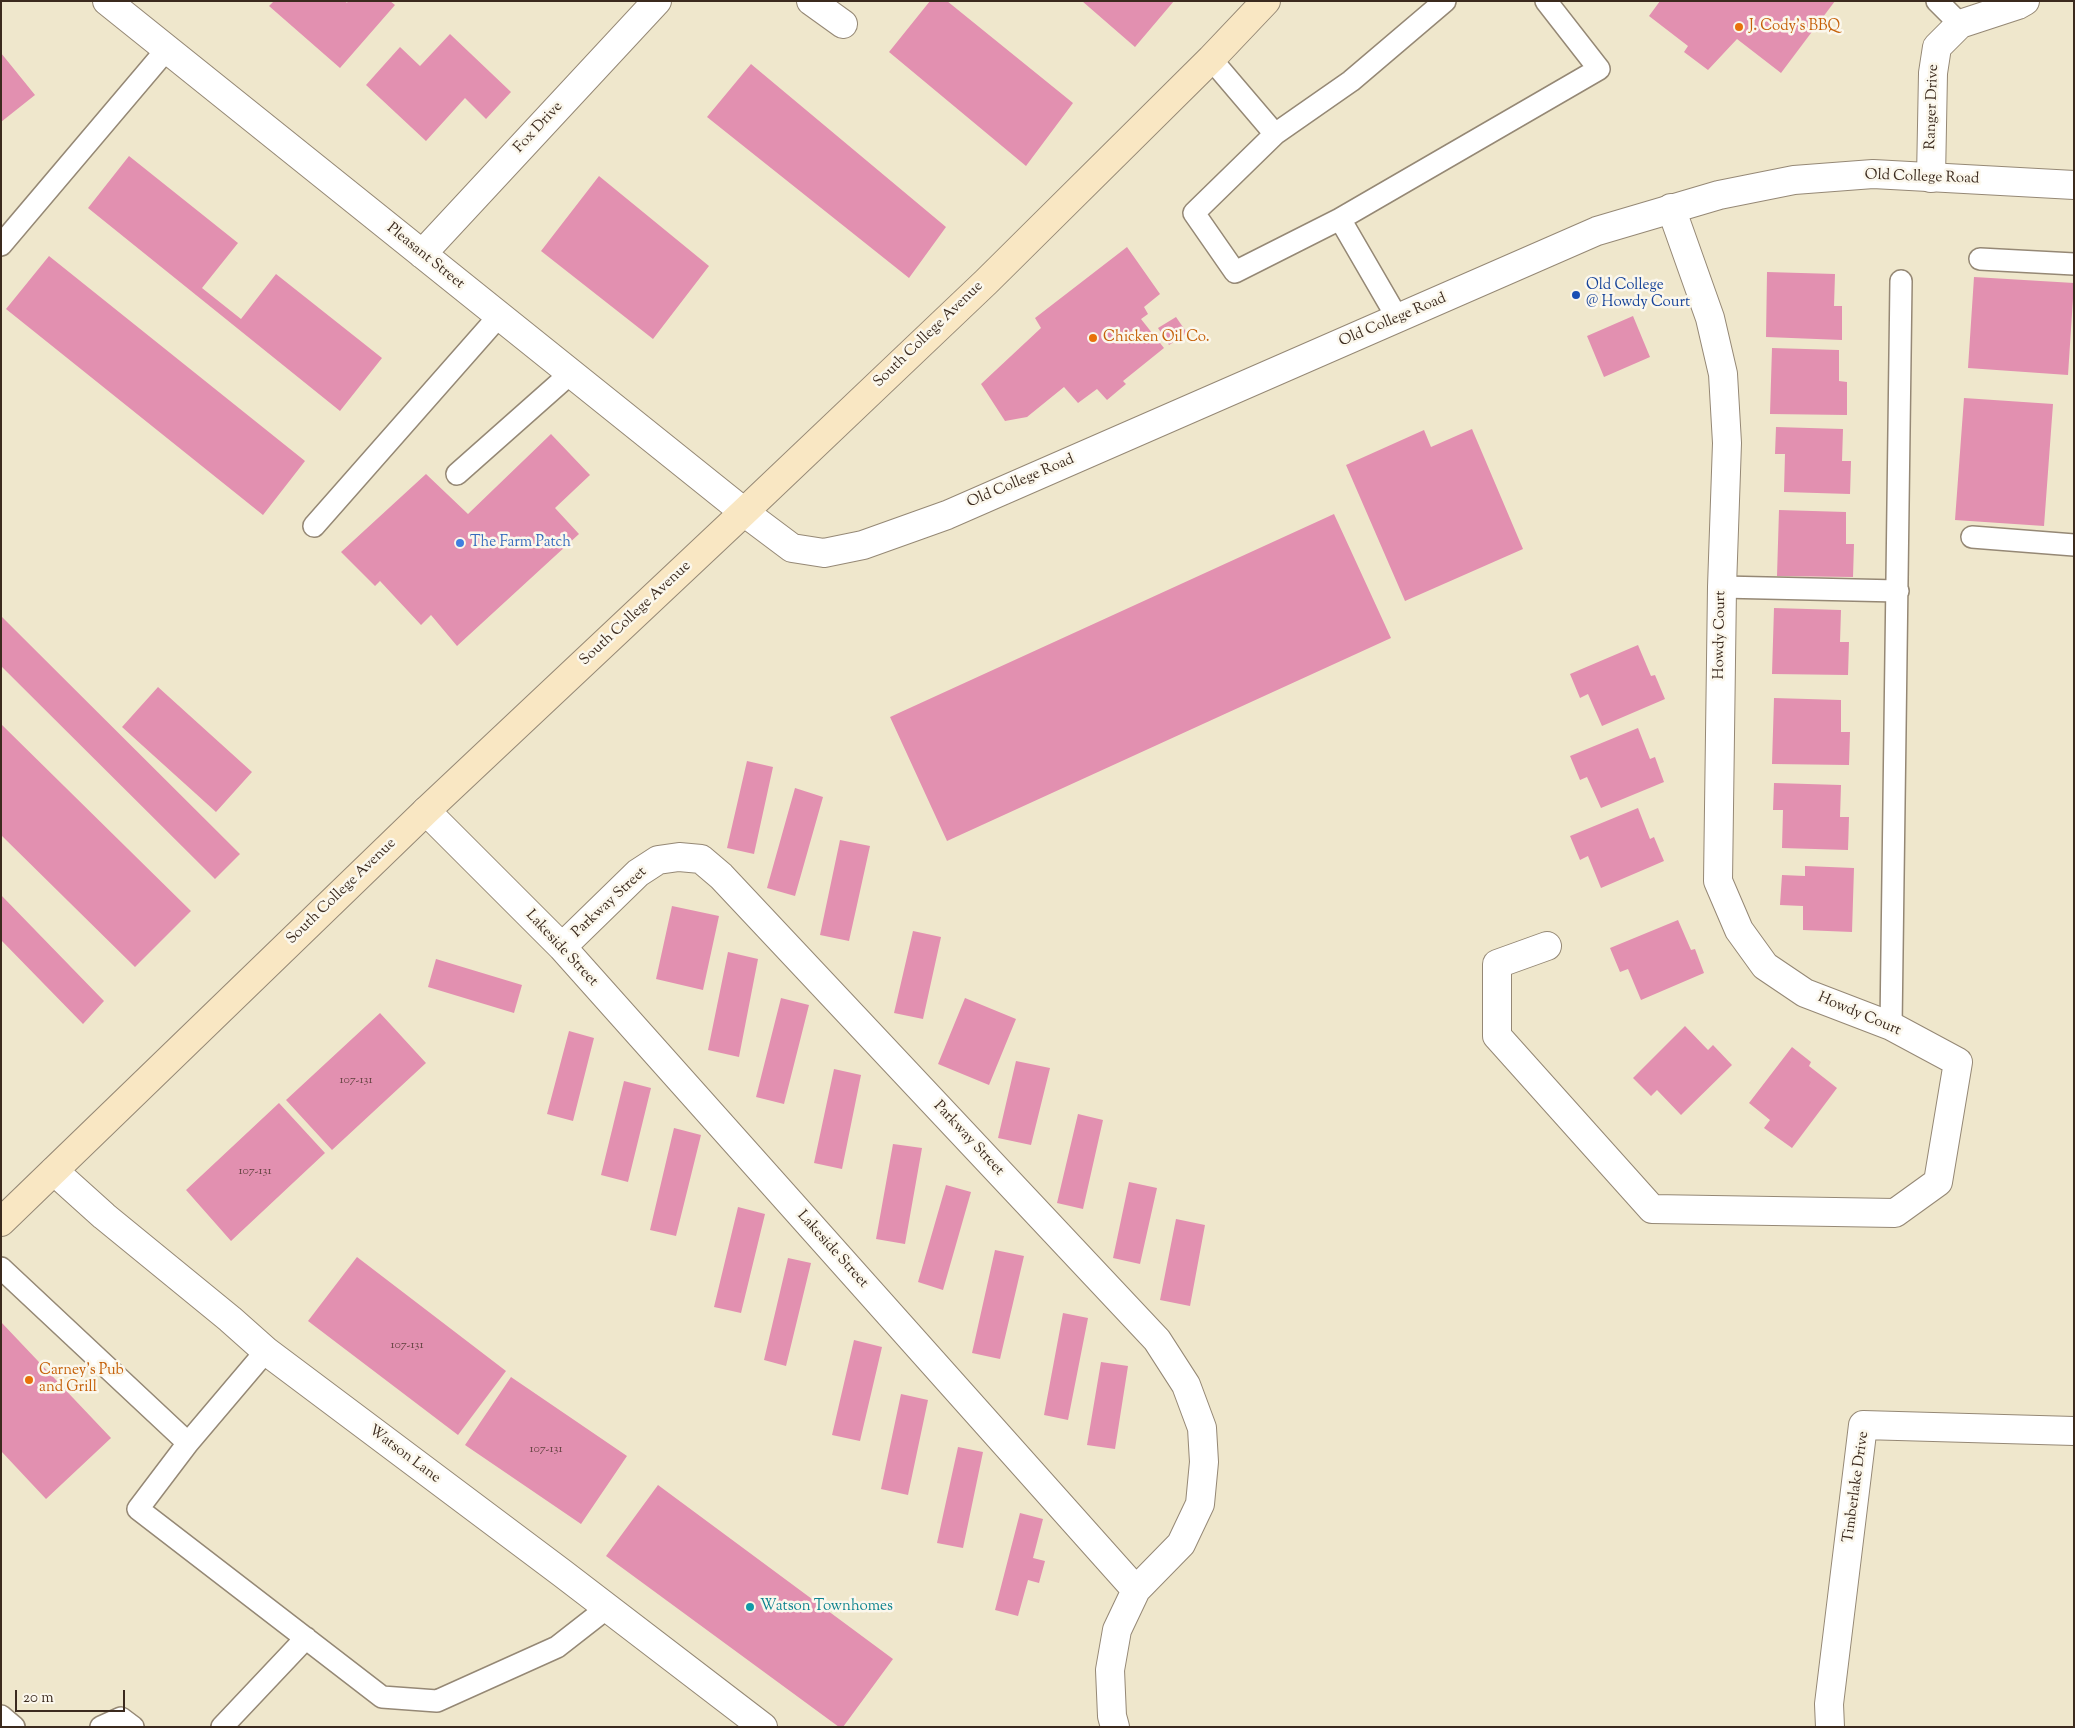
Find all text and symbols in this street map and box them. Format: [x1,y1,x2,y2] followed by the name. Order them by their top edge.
[1749,18,1840,36] place label: J. Cody's BBQ
[1733,21,1745,33] marker: J. Cody's BBQ
[1923,64,1943,150] street label: Ranger Drive
[511,99,567,157] street label: Fox Drive
[1864,167,1980,189] street label: Old College Road
[382,220,468,294] street label: Pleasant Street
[1586,277,1690,312] place label: Old College @ Howdy Court
[870,278,988,392] street label: South College Avenue
[1570,289,1582,301] marker: Old College @ Howdy Court
[1337,290,1449,352] street label: Old College Road
[1103,329,1209,347] place label: Chicken Oil Co.
[1087,332,1099,344] marker: Chicken Oil Co.
[965,451,1077,513] street label: Old College Road
[470,534,571,552] place label: The Farm Patch
[454,537,466,549] marker: The Farm Patch
[577,558,695,670] street label: South College Avenue
[1711,591,1731,679] street label: Howdy Court
[283,835,401,949] street label: South College Avenue
[569,864,651,942] street label: Parkway Street
[521,907,601,991] street label: Lakeside Street
[1815,989,1903,1041] street label: Howdy Court
[339,1074,373,1088] house number: 107-131
[929,1098,1007,1180] street label: Parkway Street
[238,1165,272,1179] house number: 107-131
[792,1208,872,1292] street label: Lakeside Street
[390,1339,424,1353] house number: 107-131
[39,1362,124,1397] place label: Carney's Pub and Grill
[23,1374,35,1386] marker: Carney's Pub and Grill
[364,1422,444,1488] street label: Watson Lane
[1840,1430,1874,1544] street label: Timberlake Drive
[529,1443,563,1457] house number: 107-131
[760,1598,893,1616] place label: Watson Townhomes
[744,1601,756,1613] marker: Watson Townhomes
[18,1680,128,1712] scale bar
[23,1688,54,1709] text: 20 m

